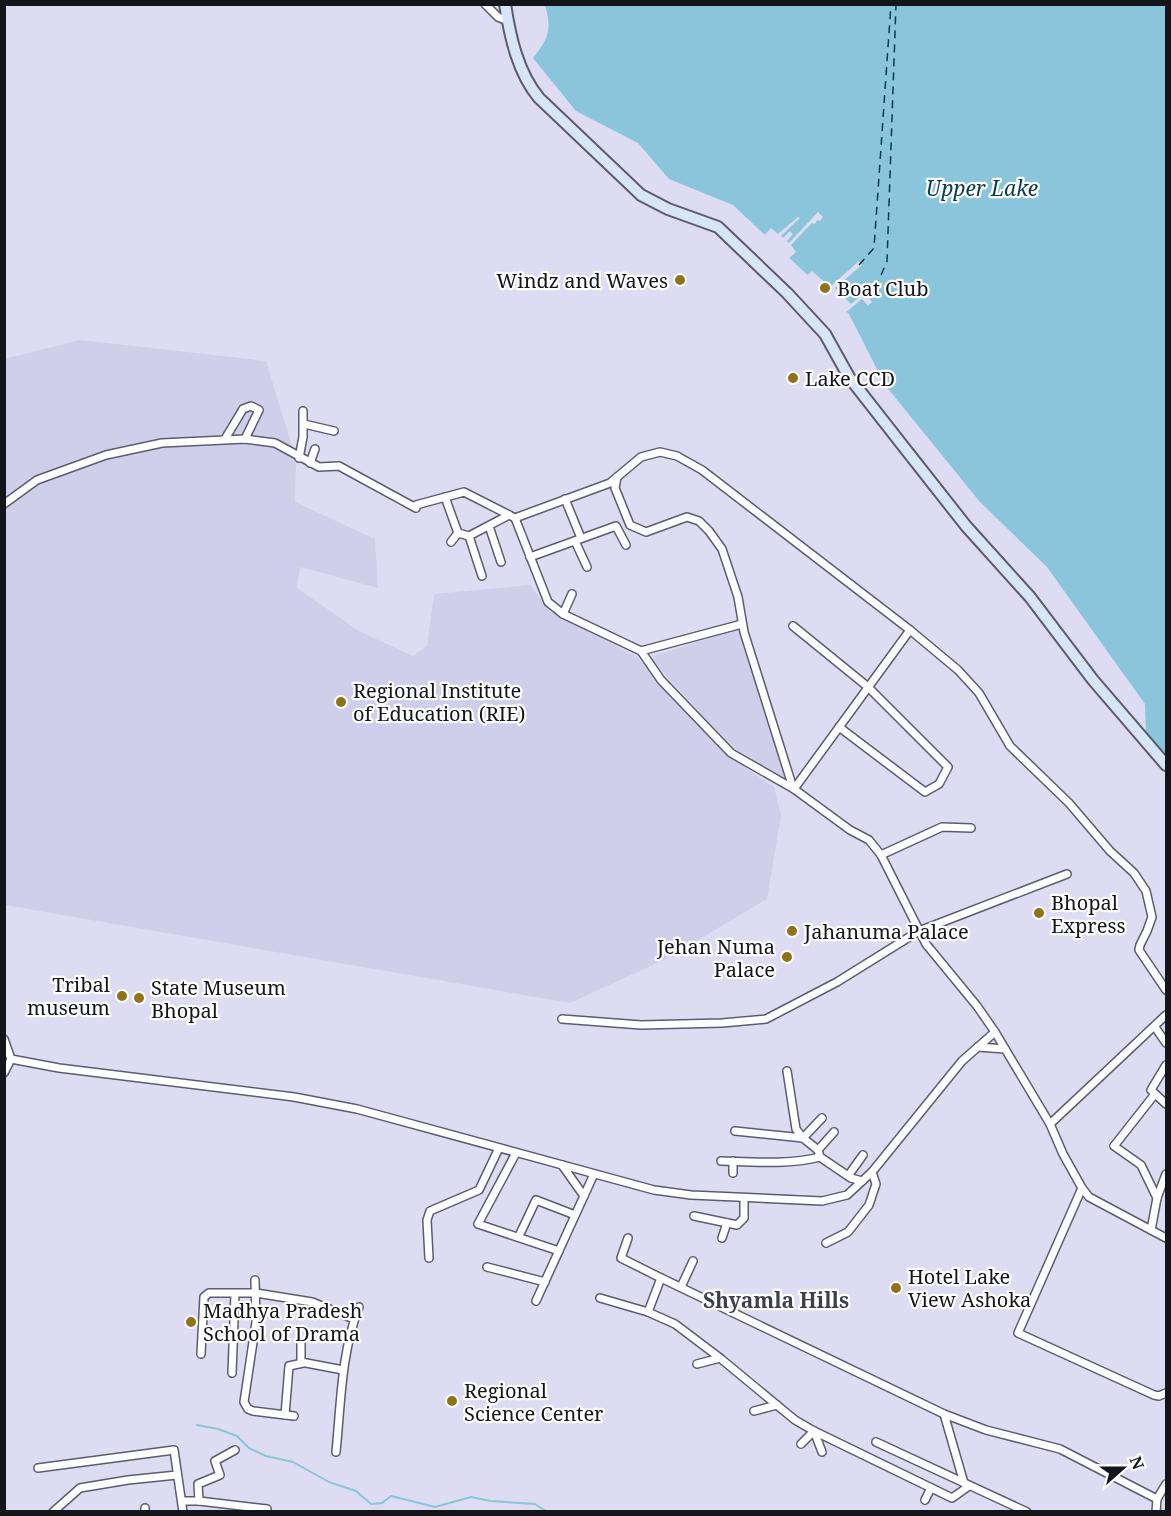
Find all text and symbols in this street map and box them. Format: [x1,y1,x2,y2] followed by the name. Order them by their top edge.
[926,174,1038,202] water label: Upper Lake
[496,267,668,294] place label: Windz and Waves
[673,273,687,287] marker: Windz and Waves
[837,275,929,302] place label: Boat Club
[818,281,832,295] marker: Boat Club
[805,365,895,392] place label: Lake CCD
[786,371,800,385] marker: Lake CCD
[353,677,526,727] place label: Regional Institute of Education (RIE)
[334,695,348,709] marker: Regional Institute of Education (RIE)
[1051,889,1125,939] place label: Bhopal Express
[1032,906,1046,920] marker: Bhopal Express
[803,918,969,945] place label: Jahanuma Palace
[785,924,799,938] marker: Jahanuma Palace
[656,933,775,983] place label: Jehan Numa Palace
[780,950,794,964] marker: Jehan Numa Palace
[27,971,110,1021] place label: Tribal museum
[151,974,286,1024] place label: State Museum Bhopal
[115,989,129,1003] marker: Tribal museum
[132,991,146,1005] marker: State Museum Bhopal
[908,1263,1031,1313] place label: Hotel Lake View Ashoka
[889,1281,903,1295] marker: Hotel Lake View Ashoka
[703,1286,849,1314] district label: Shyamla Hills
[203,1297,363,1347] place label: Madhya Pradesh School of Drama
[184,1315,198,1329] marker: Madhya Pradesh School of Drama
[464,1377,604,1427] place label: Regional Science Center
[445,1394,459,1408] marker: Regional Science Center
[1093,1438,1153,1498] north arrow
[1124,1453,1150,1473] text: N

